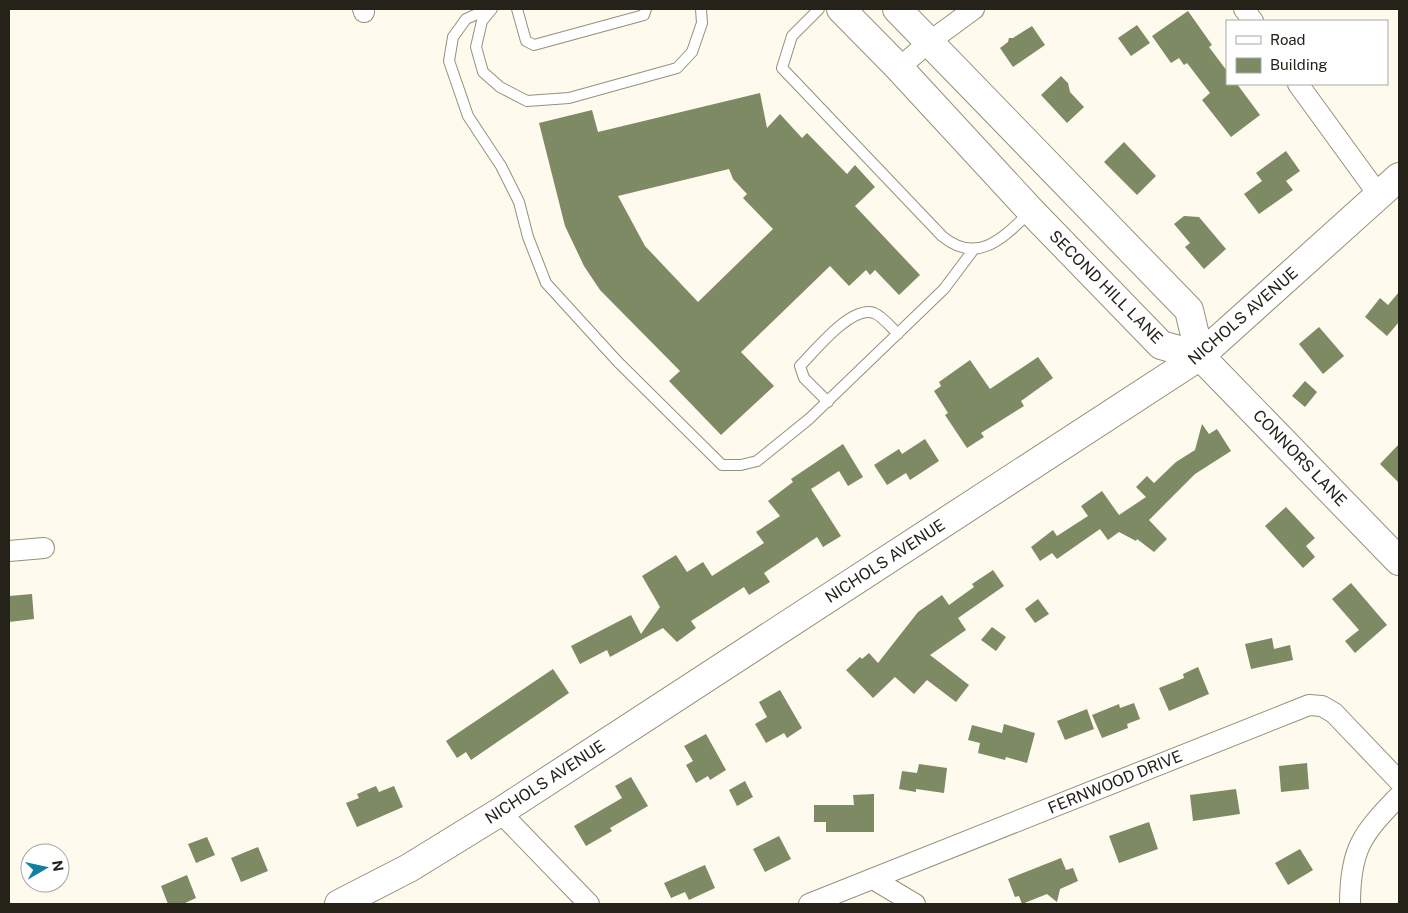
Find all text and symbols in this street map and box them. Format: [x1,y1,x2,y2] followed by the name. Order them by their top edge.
[1226,20,1388,85] legend
[1270,31,1306,48] text: Road
[1270,56,1328,73] text: Building
[1045,226,1167,348] street label: SECOND HILL LANE
[1184,263,1302,369] street label: NICHOLS AVENUE
[1249,406,1351,510] street label: CONNORS LANE
[821,515,949,607] street label: NICHOLS AVENUE
[481,736,609,828] street label: NICHOLS AVENUE
[1045,746,1185,818] street label: FERNWOOD DRIVE
[20,843,70,893] north arrow
[49,859,67,873] text: N

